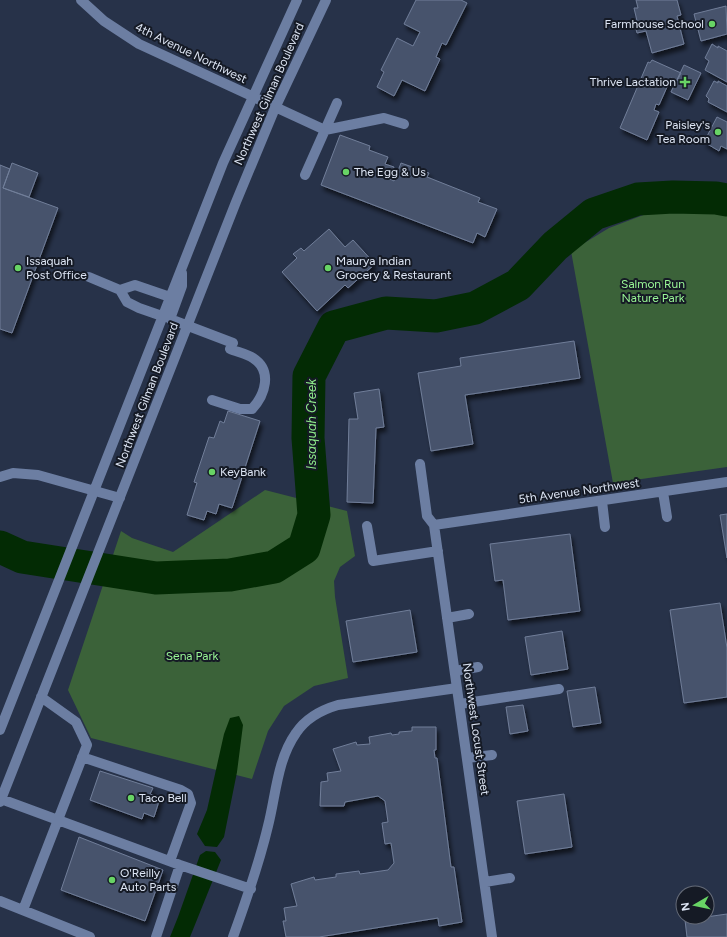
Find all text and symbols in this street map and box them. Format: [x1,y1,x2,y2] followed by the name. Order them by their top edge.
[605,17,704,31] place label: Farmhouse School
[707,19,717,29] marker: Farmhouse School
[133,20,250,86] street label: 4th Avenue Northwest
[231,21,307,167] street label: Northwest Gilman Boulevard
[590,75,676,89] place label: Thrive Lactation
[679,76,691,88] marker: Thrive Lactation
[657,118,710,146] place label: Paisley's Tea Room
[713,127,723,137] marker: Paisley's Tea Room
[354,165,426,179] place label: The Egg & Us
[341,167,351,177] marker: The Egg & Us
[26,254,87,282] place label: Issaquah Post Office
[336,254,452,282] place label: Maurya Indian Grocery & Restaurant
[13,263,23,273] marker: Issaquah Post Office
[323,263,333,273] marker: Maurya Indian Grocery & Restaurant
[621,277,685,305] park label: Salmon Run Nature Park
[113,320,181,470] street label: Northwest Gilman Boulevard
[304,378,319,469] water label: Issaquah Creek
[220,465,266,479] place label: KeyBank
[207,467,217,477] marker: KeyBank
[518,476,641,506] street label: 5th Avenue Northwest
[166,649,218,663] park label: Sena Park
[460,662,492,796] street label: Northwest Locust Street
[139,791,187,805] place label: Taco Bell
[126,793,136,803] marker: Taco Bell
[120,866,177,894] place label: O'Reilly Auto Parts
[107,875,117,885] marker: O'Reilly Auto Parts
[675,885,715,925] north arrow
[679,901,693,912] text: N

